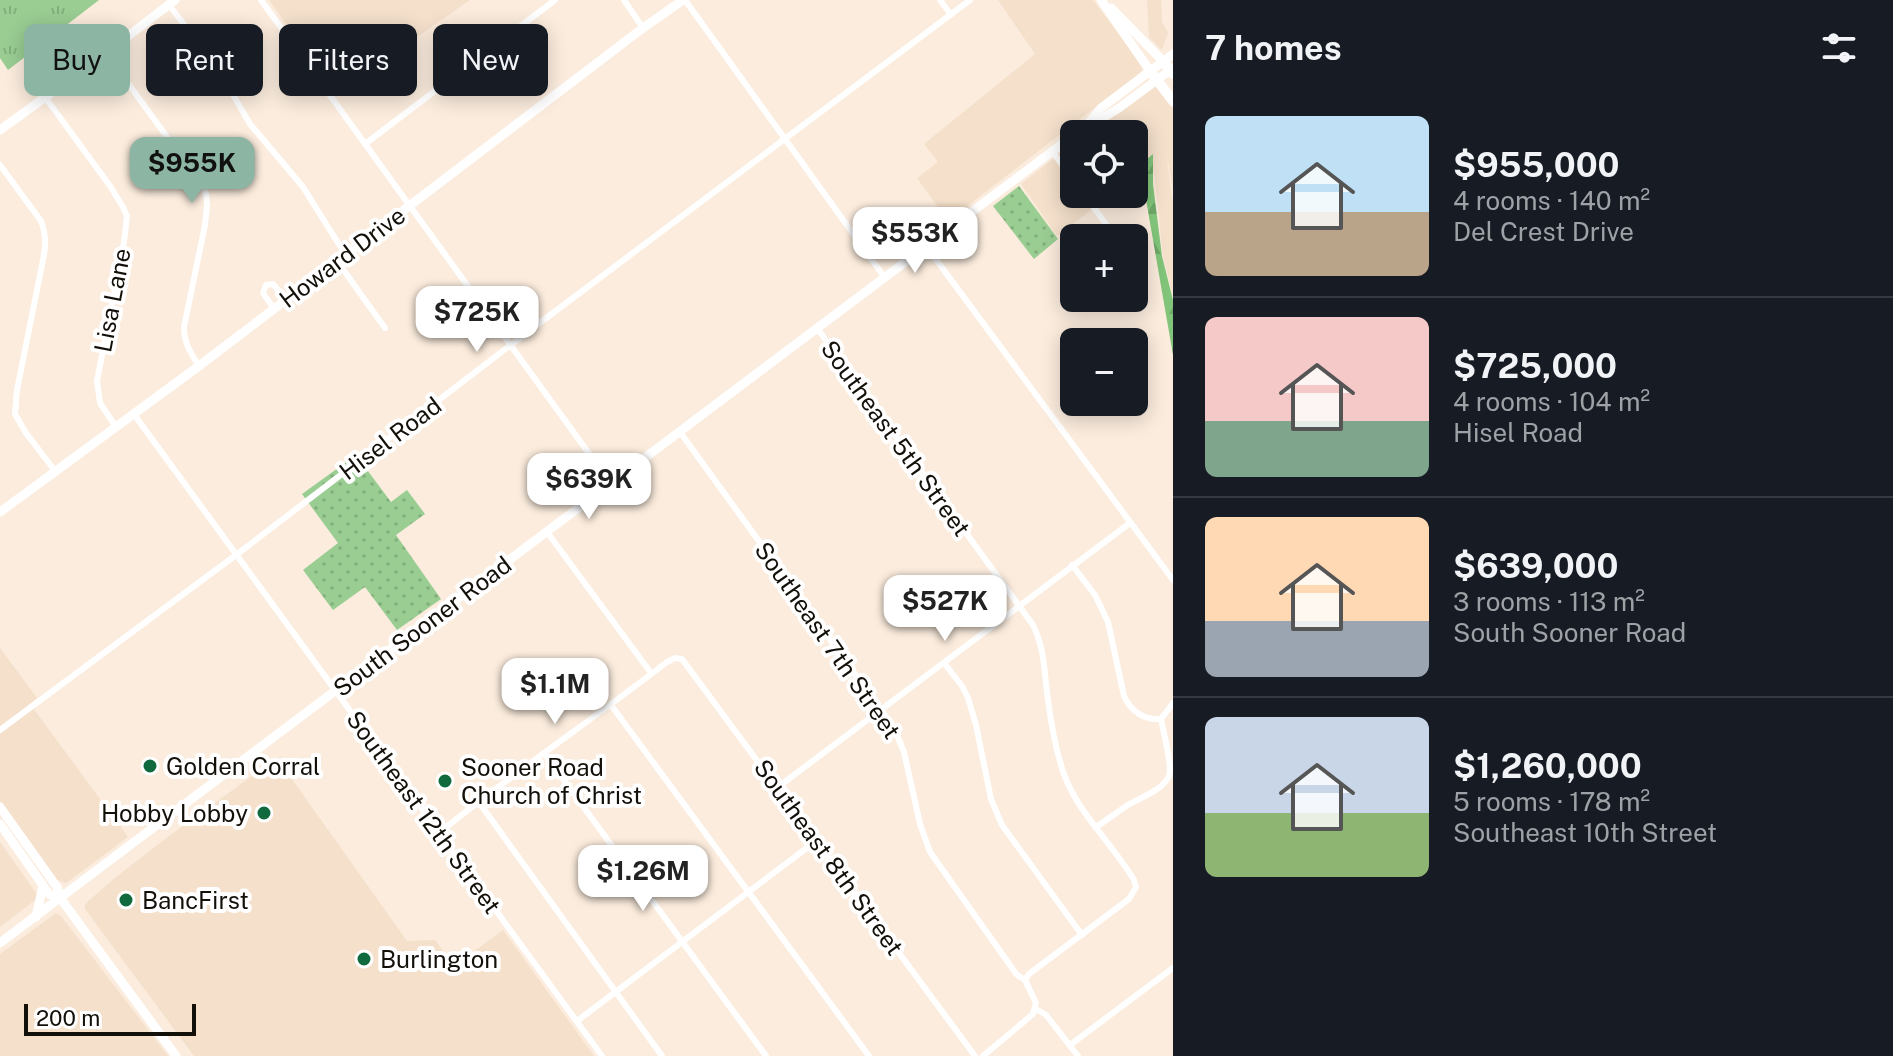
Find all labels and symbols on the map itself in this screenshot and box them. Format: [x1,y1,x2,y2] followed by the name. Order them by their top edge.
[136,137,248,205] pin: $955K
[274,201,410,313] street label: Howard Drive
[859,207,971,275] pin: $553K
[88,246,136,354] street label: Lisa Lane
[421,286,533,354] pin: $725K
[816,335,976,541] street label: Southeast 5th Street
[334,391,446,485] street label: Hisel Road
[533,453,645,521] pin: $639K
[749,536,907,744] street label: Southeast 7th Street
[328,550,516,702] street label: South Sooner Road
[889,575,1001,643] pin: $527K
[499,658,611,726] pin: $1.1M
[341,705,507,919] street label: Southeast 12th Street
[166,752,320,780] place label: Golden Corral
[461,753,642,809] place label: Sooner Road Church of Christ
[749,754,909,960] street label: Southeast 8th Street
[141,757,159,775] marker: Golden Corral
[436,772,454,790] marker: Sooner Road Church of Christ
[101,799,248,827] place label: Hobby Lobby
[255,804,273,822] marker: Hobby Lobby
[578,845,708,913] pin: $1.26M
[142,886,249,914] place label: BancFirst
[117,891,135,909] marker: BancFirst
[380,945,498,973] place label: Burlington
[355,950,373,968] marker: Burlington
[24,1000,196,1036] scale bar

